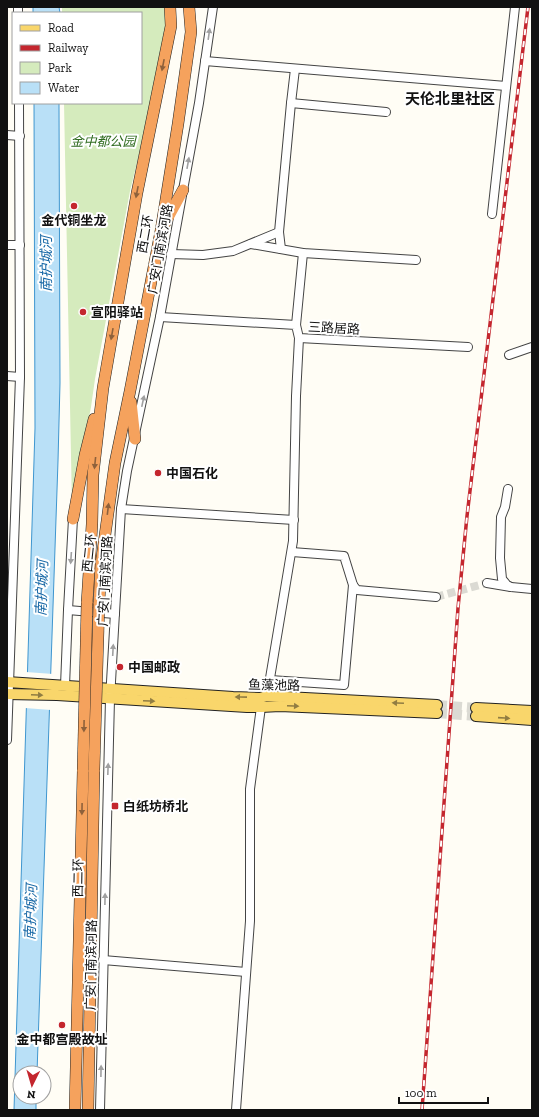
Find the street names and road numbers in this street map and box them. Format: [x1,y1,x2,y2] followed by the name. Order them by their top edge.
[145,203,175,295] street label: 广安门南滨河路
[134,213,156,255] street label: 西二环
[308,319,360,337] street label: 三路居路
[80,533,98,573] street label: 西二环
[95,535,115,627] street label: 广安门南滨河路
[248,677,300,693] street label: 鱼藻池路
[70,858,86,898] street label: 西二环
[83,919,99,1011] street label: 广安门南滨河路

